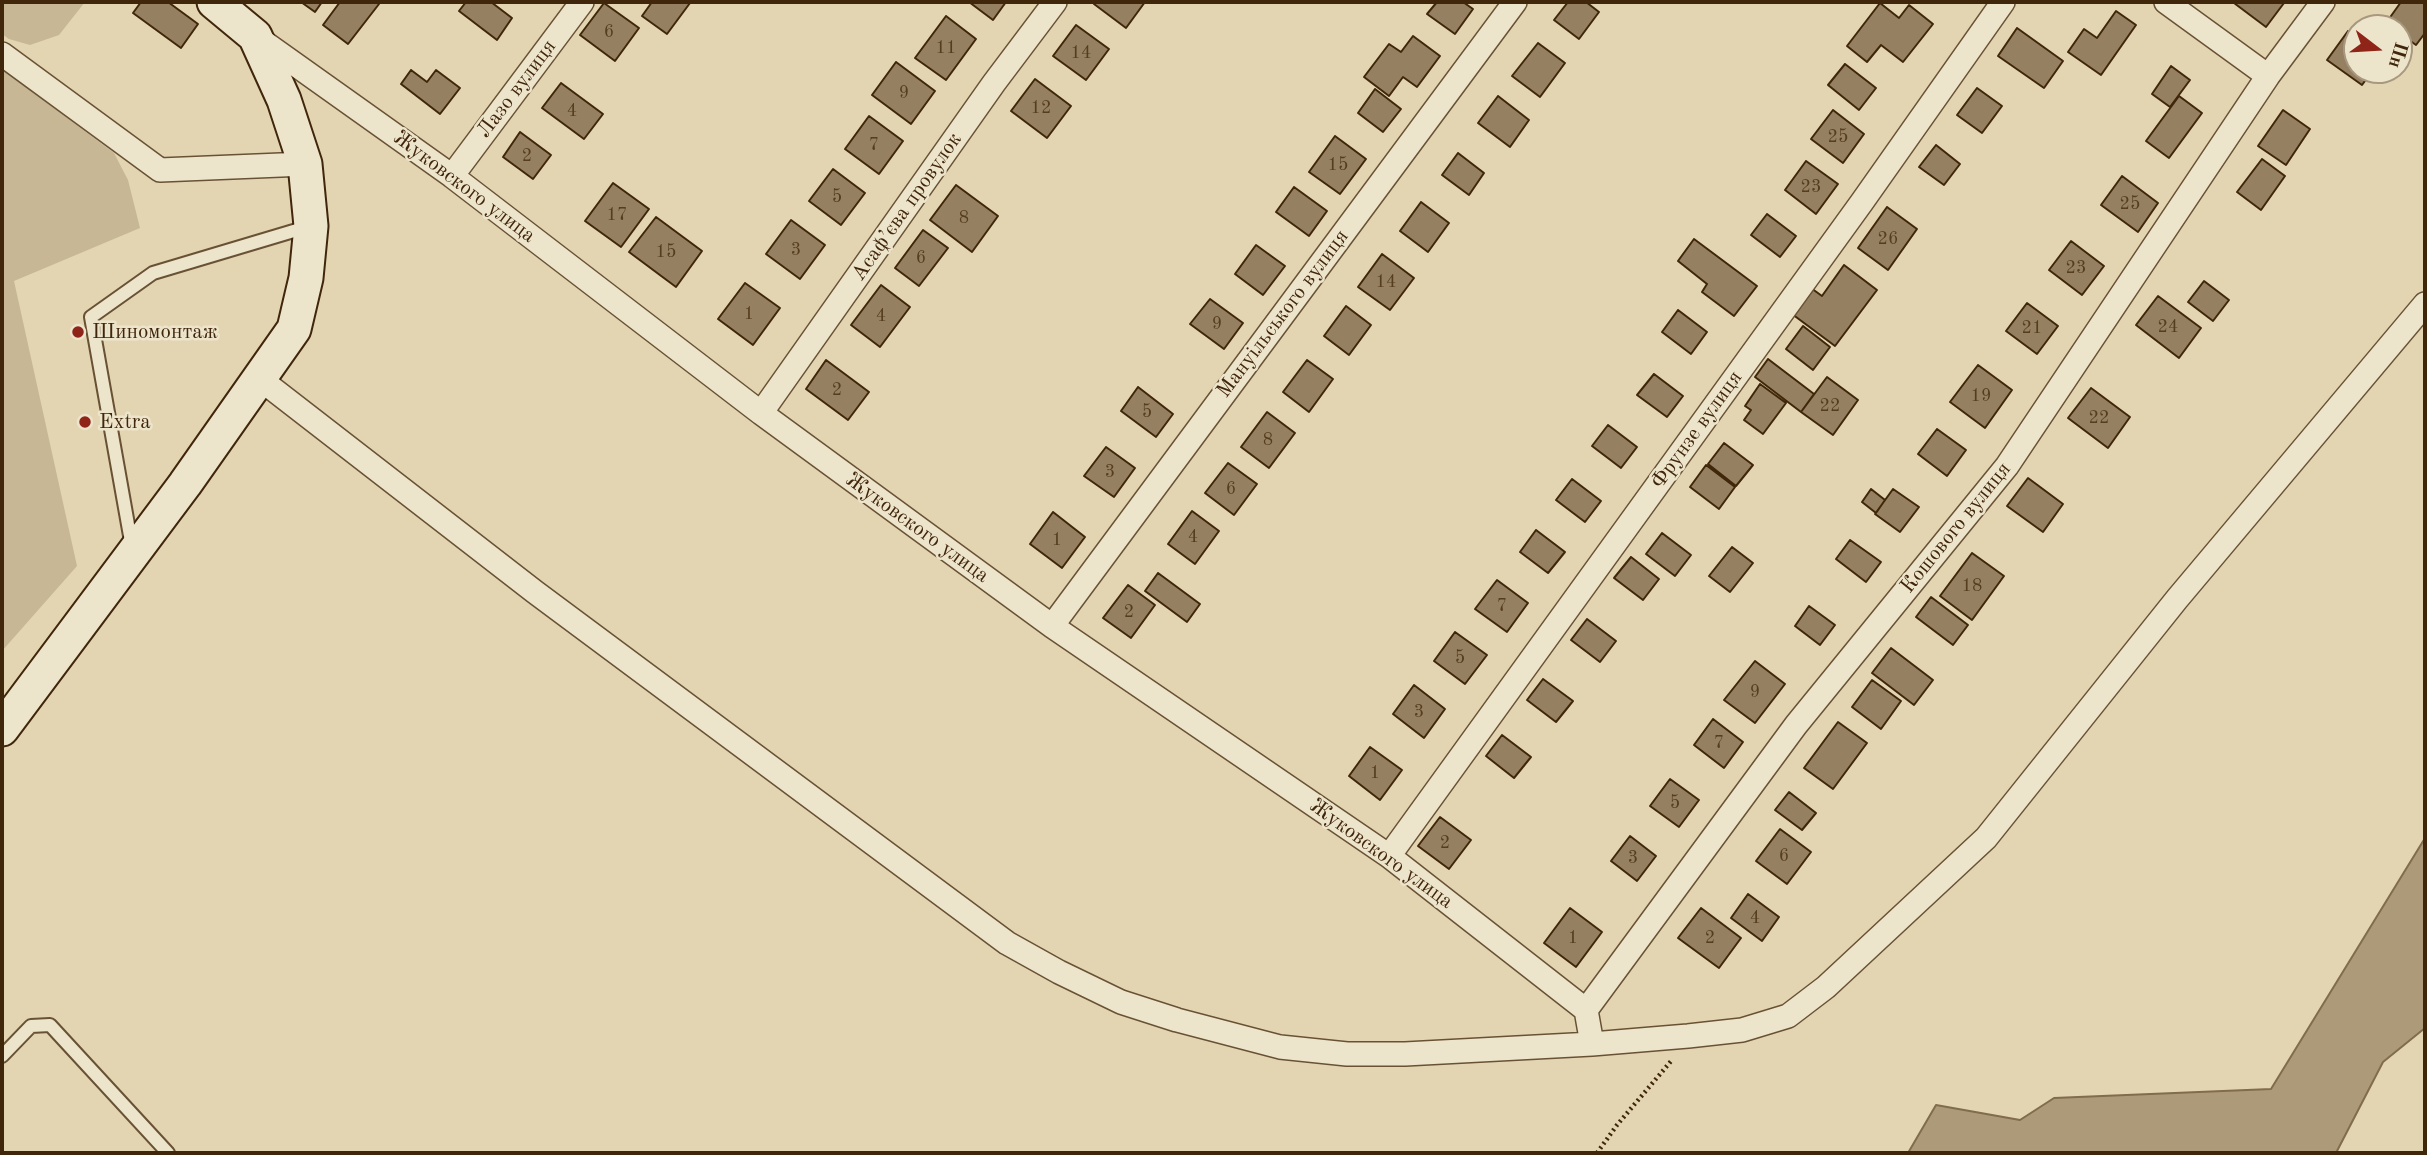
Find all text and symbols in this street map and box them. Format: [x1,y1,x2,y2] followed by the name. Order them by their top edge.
[2343,14,2413,84] north arrow
[604,21,614,43] house number: 6
[472,35,562,143] street label: Лазо вулиця
[936,37,956,59] house number: 11
[2384,39,2410,70] text: Пн
[1071,42,1091,64] house number: 14
[899,82,909,104] house number: 9
[1031,97,1051,119] house number: 12
[567,100,577,122] house number: 4
[388,125,540,249] street label: Жуковского улица
[1828,126,1848,148] house number: 25
[846,128,968,286] street label: Асаф’єва провулок
[869,134,879,156] house number: 7
[522,145,532,167] house number: 2
[1328,154,1348,176] house number: 15
[1801,176,1821,198] house number: 23
[832,186,842,208] house number: 5
[2120,193,2140,215] house number: 25
[607,204,627,226] house number: 17
[959,207,969,229] house number: 8
[1212,225,1354,403] street label: Мануільського вулиця
[1878,228,1898,250] house number: 26
[791,239,801,261] house number: 3
[656,241,676,263] house number: 15
[916,247,926,269] house number: 6
[2066,257,2086,279] house number: 23
[1376,271,1396,293] house number: 14
[744,303,754,325] house number: 1
[876,305,886,327] house number: 4
[1212,313,1222,335] house number: 9
[2158,316,2178,338] house number: 24
[2022,317,2042,339] house number: 21
[92,319,218,345] place label: Шиномонтаж
[70,324,86,340] marker: Шиномонтаж
[1646,366,1748,494] street label: Фрунзе вулиця
[832,379,842,401] house number: 2
[1971,385,1991,407] house number: 19
[1820,395,1840,417] house number: 22
[1142,401,1152,423] house number: 5
[2089,407,2109,429] house number: 22
[99,409,151,435] place label: Extra
[77,414,93,430] marker: Extra
[1263,429,1273,451] house number: 8
[1895,457,2017,599] street label: Кошового вулиця
[1105,461,1115,483] house number: 3
[840,467,994,589] street label: Жуковского улица
[1226,478,1236,500] house number: 6
[1188,526,1198,548] house number: 4
[1052,529,1062,551] house number: 1
[1962,575,1982,597] house number: 18
[1497,595,1507,617] house number: 7
[1124,601,1134,623] house number: 2
[1455,647,1465,669] house number: 5
[1750,681,1760,703] house number: 9
[1414,701,1424,723] house number: 3
[1714,732,1724,754] house number: 7
[1370,762,1380,784] house number: 1
[1670,792,1680,814] house number: 5
[1304,793,1458,915] street label: Жуковского улица
[1440,832,1450,854] house number: 2
[1779,845,1789,867] house number: 6
[1628,847,1638,869] house number: 3
[1750,907,1760,929] house number: 4
[1568,927,1578,949] house number: 1
[1705,927,1715,949] house number: 2

